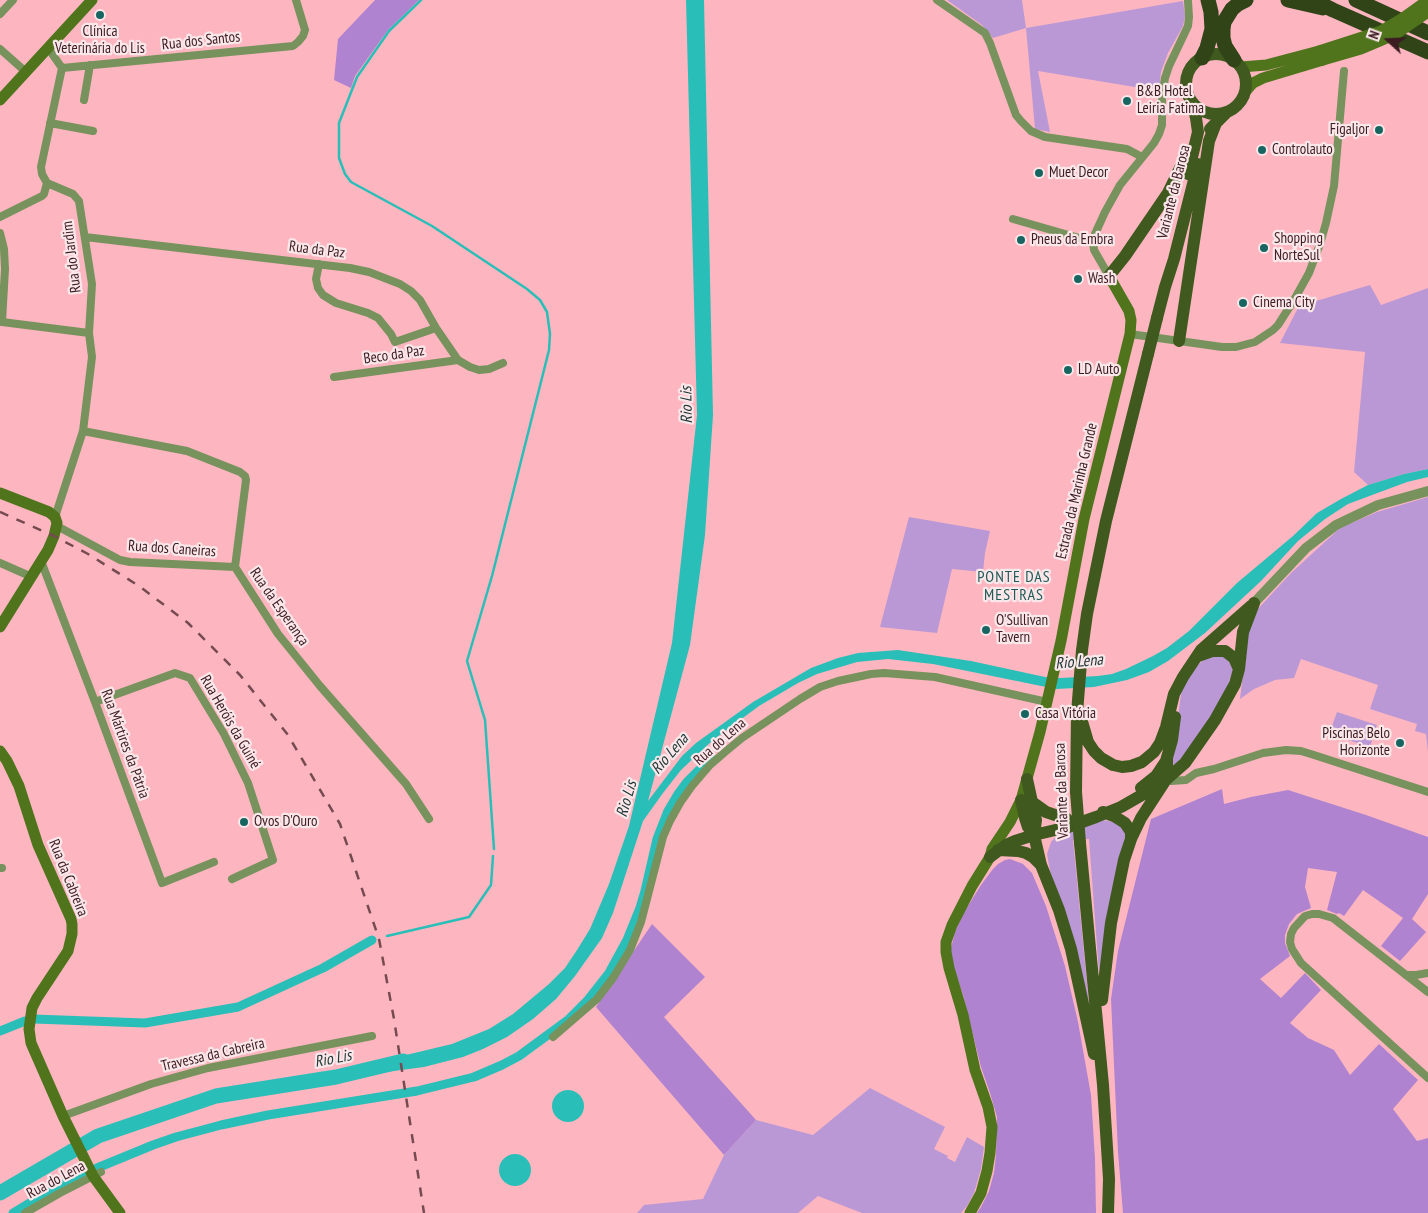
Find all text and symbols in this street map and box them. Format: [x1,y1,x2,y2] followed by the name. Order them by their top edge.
[94,9,106,21] marker: Clínica Veterinária do Lis
[1363,15,1413,65] north arrow
[55,23,145,58] place label: Clínica Veterinária do Lis
[161,28,241,54] street label: Rua dos Santos
[1364,28,1384,42] text: N
[1137,83,1204,118] place label: B&B Hotel Leiria Fatima
[1121,95,1133,107] marker: B&B Hotel Leiria Fatima
[1330,121,1369,139] place label: Figaljor
[1373,124,1385,136] marker: Figaljor
[1272,141,1333,159] place label: Controlauto
[1154,143,1194,241] street label: Variante da Barosa
[1256,144,1268,156] marker: Controlauto
[1049,164,1108,182] place label: Muet Decor
[1033,167,1045,179] marker: Muet Decor
[59,220,85,294] street label: Rua do Jardim
[1274,230,1323,265] place label: Shopping NorteSul
[1031,231,1113,249] place label: Pneus da Embra
[1015,234,1027,246] marker: Pneus da Embra
[288,238,346,262] street label: Rua da Paz
[1258,242,1270,254] marker: Shopping NorteSul
[1088,270,1115,288] place label: Wash
[1072,273,1084,285] marker: Wash
[1253,294,1315,312] place label: Cinema City
[1237,297,1249,309] marker: Cinema City
[362,342,426,368] street label: Beco da Paz
[1078,361,1119,379] place label: LD Auto
[1062,364,1074,376] marker: LD Auto
[677,386,697,424] water label: Rio Lis
[1053,421,1101,561] street label: Estrada da Marinha Grande
[127,537,217,561] street label: Rua dos Caneiras
[246,565,312,649] street label: Rua da Esperança
[976,567,1052,605] district label: PONTE DAS MESTRAS
[996,612,1048,647] place label: O'Sullivan Tavern
[980,624,992,636] marker: O'Sullivan Tavern
[1055,650,1103,674] water label: Rio Lena
[196,672,264,772] street label: Rua Heróis da Guiné
[97,687,153,801] street label: Rua Mártires da Pátria
[1035,705,1096,723] place label: Casa Vitória
[1019,708,1031,720] marker: Casa Vitória
[690,714,750,770] street label: Rua do Lena
[1322,725,1390,760] place label: Piscinas Belo Horizonte
[647,730,693,778] water label: Rio Lena
[1394,737,1406,749] marker: Piscinas Belo Horizonte
[1051,743,1073,839] street label: Variante da Barosa
[613,779,641,819] water label: Rio Lis
[254,813,318,831] place label: Ovos D'Ouro
[238,816,250,828] marker: Ovos D'Ouro
[44,837,92,919] street label: Rua da Cabreira
[160,1034,266,1076] street label: Travessa da Cabreira
[313,1046,353,1072] water label: Rio Lis
[24,1157,88,1203] street label: Rua do Lena

